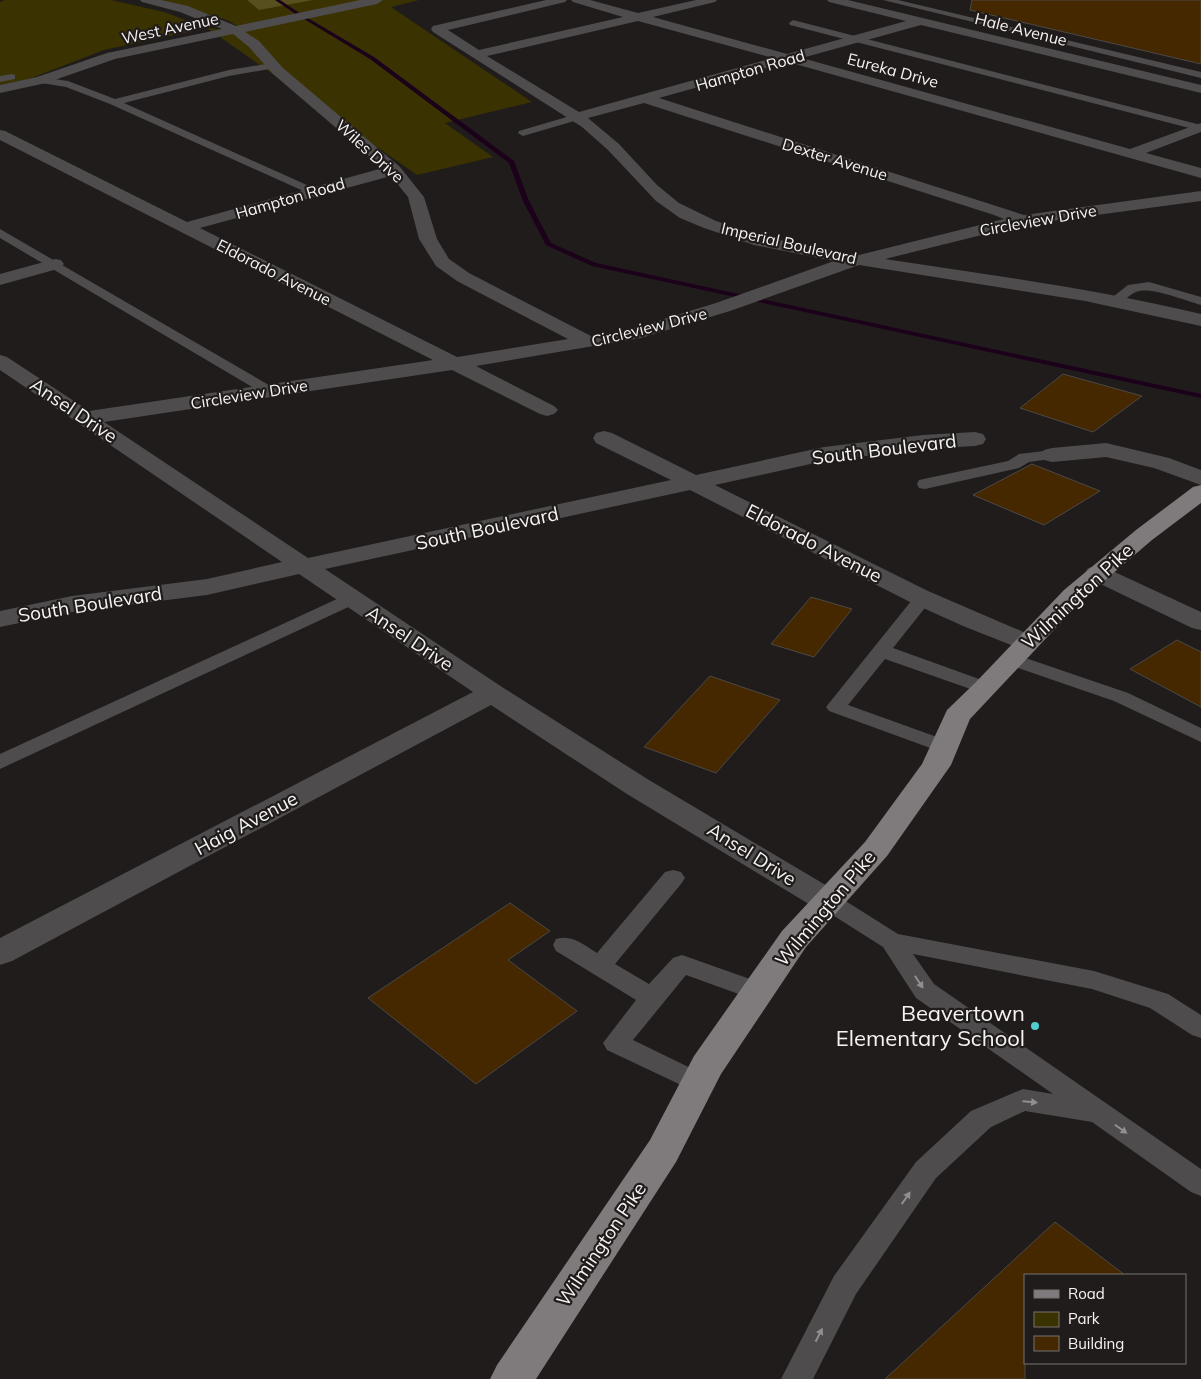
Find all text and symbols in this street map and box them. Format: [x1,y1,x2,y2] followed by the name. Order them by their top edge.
[120,8,220,48] street label: West Avenue
[973,8,1069,50] street label: Hale Avenue
[693,45,807,95] street label: Hampton Road
[845,48,941,92] street label: Eureka Drive
[332,115,408,187] street label: Wiles Drive
[780,133,890,185] street label: Dexter Avenue
[233,173,347,223] street label: Hampton Road
[978,200,1098,240] street label: Circleview Drive
[719,218,859,268] street label: Imperial Boulevard
[213,235,335,309] street label: Eldorado Avenue
[589,303,709,351] street label: Circleview Drive
[26,372,122,448] street label: Ansel Drive
[189,375,309,413] street label: Circleview Drive
[810,428,958,470] street label: South Boulevard
[742,498,886,588] street label: Eldorado Avenue
[413,501,561,555] street label: South Boulevard
[1016,538,1138,654] street label: Wilmington Pike
[16,581,164,627] street label: South Boulevard
[362,600,458,676] street label: Ansel Drive
[190,786,302,860] street label: Haig Avenue
[703,817,801,891] street label: Ansel Drive
[769,845,881,971] street label: Wilmington Pike
[914,975,924,989] one-way arrow
[836,999,1025,1052] place label: Beavertown Elementary School
[1029,1020,1041,1032] marker: Beavertown Elementary School
[1022,1098,1038,1106] one-way arrow
[1114,1124,1128,1134] one-way arrow
[551,1177,651,1311] street label: Wilmington Pike
[901,1192,911,1205] one-way arrow
[1024,1274,1186,1364] legend
[1068,1284,1105,1303] text: Road
[1068,1309,1100,1328] text: Park
[815,1328,823,1343] one-way arrow
[1068,1334,1124,1353] text: Building

